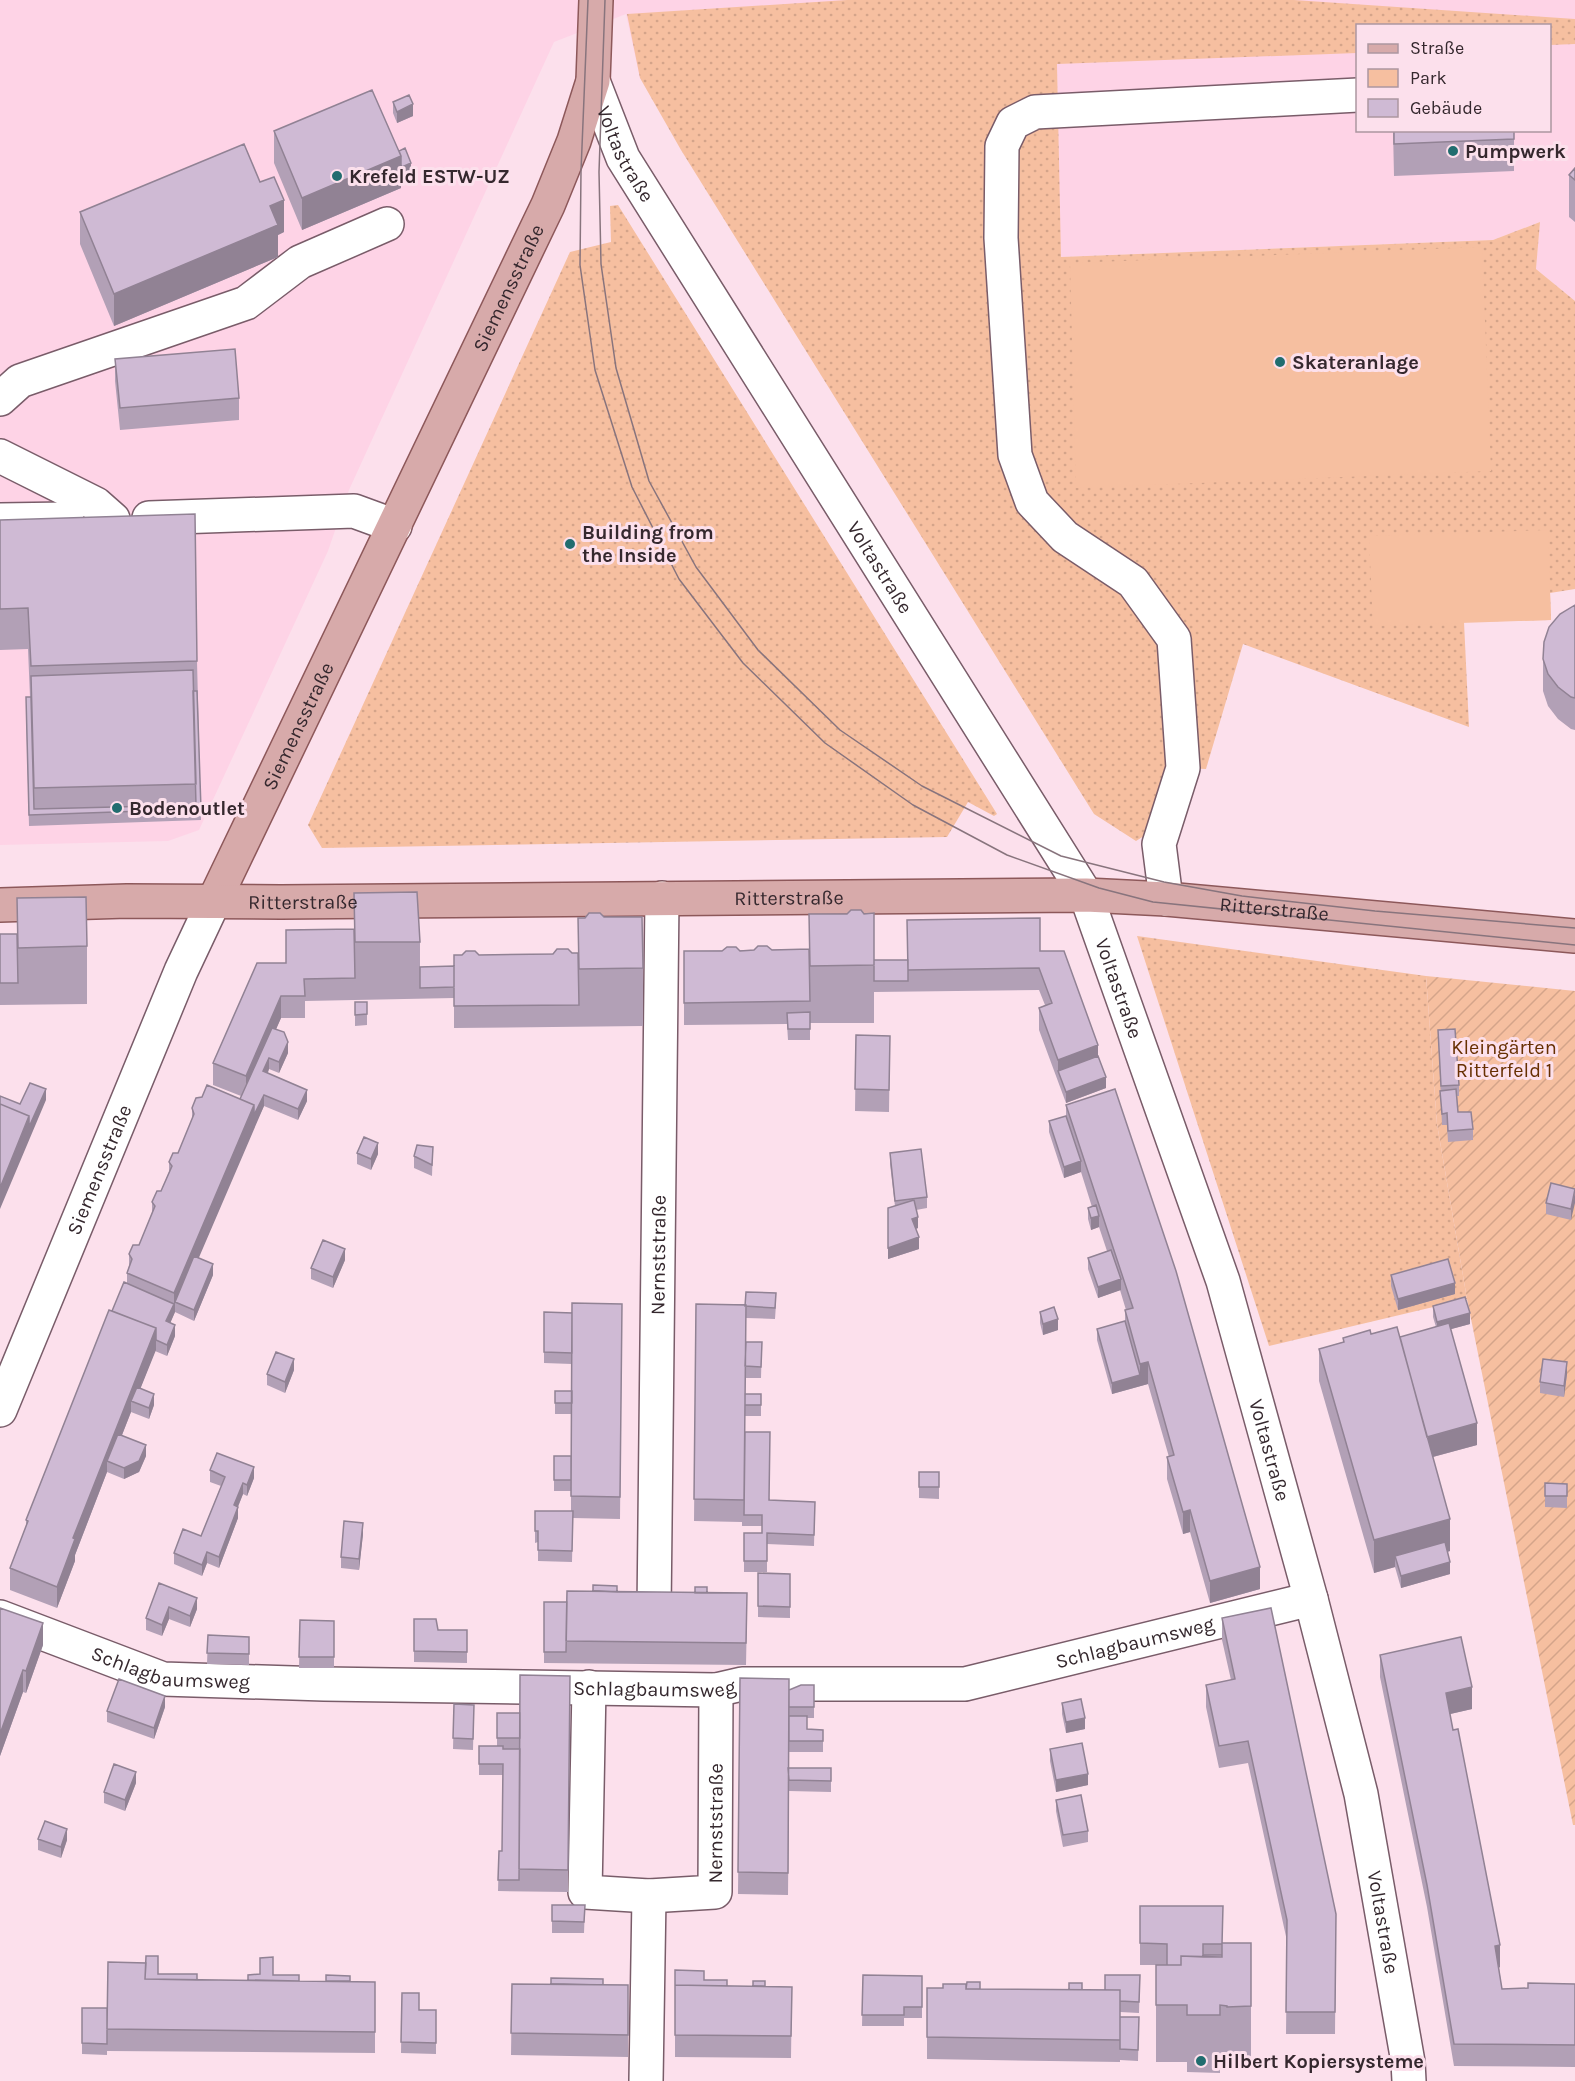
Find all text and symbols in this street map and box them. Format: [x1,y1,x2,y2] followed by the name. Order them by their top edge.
[1356,24,1551,132] legend
[1410,37,1464,59] text: Straße
[1410,67,1447,89] text: Park
[1410,97,1482,119] text: Gebäude
[592,103,659,206] street label: Voltastraße
[1465,140,1566,163] place label: Pumpwerk
[1446,144,1460,158] marker: Pumpwerk
[349,165,510,188] place label: Krefeld ESTW-UZ
[330,169,344,183] marker: Krefeld ESTW-UZ
[468,220,549,355] street label: Siemensstraße
[1292,351,1419,374] place label: Skateranlage
[1273,355,1287,369] marker: Skateranlage
[843,517,918,618] street label: Voltastraße
[582,521,714,567] place label: Building from the Inside
[563,537,577,551] marker: Building from the Inside
[258,659,338,794] street label: Siemensstraße
[129,797,245,820] place label: Bodenoutlet
[110,801,124,815] marker: Bodenoutlet
[734,886,844,910] street label: Ritterstraße
[248,890,358,914] street label: Ritterstraße
[1219,892,1330,925] street label: Ritterstraße
[1091,935,1147,1041] street label: Voltastraße
[1451,1036,1557,1082] park label: Kleingärten Ritterfeld 1
[62,1101,136,1238] street label: Siemensstraße
[646,1195,670,1315] street label: Nernststraße
[1245,1397,1295,1504] street label: Voltastraße
[1053,1612,1217,1673] street label: Schlagbaumsweg
[88,1641,250,1693] street label: Schlagbaumsweg
[573,1674,738,1702] street label: Schlagbaumsweg
[704,1763,727,1883] street label: Nernststraße
[1363,1869,1404,1976] street label: Voltastraße
[1213,2050,1424,2073] place label: Hilbert Kopiersysteme
[1194,2054,1208,2068] marker: Hilbert Kopiersysteme

